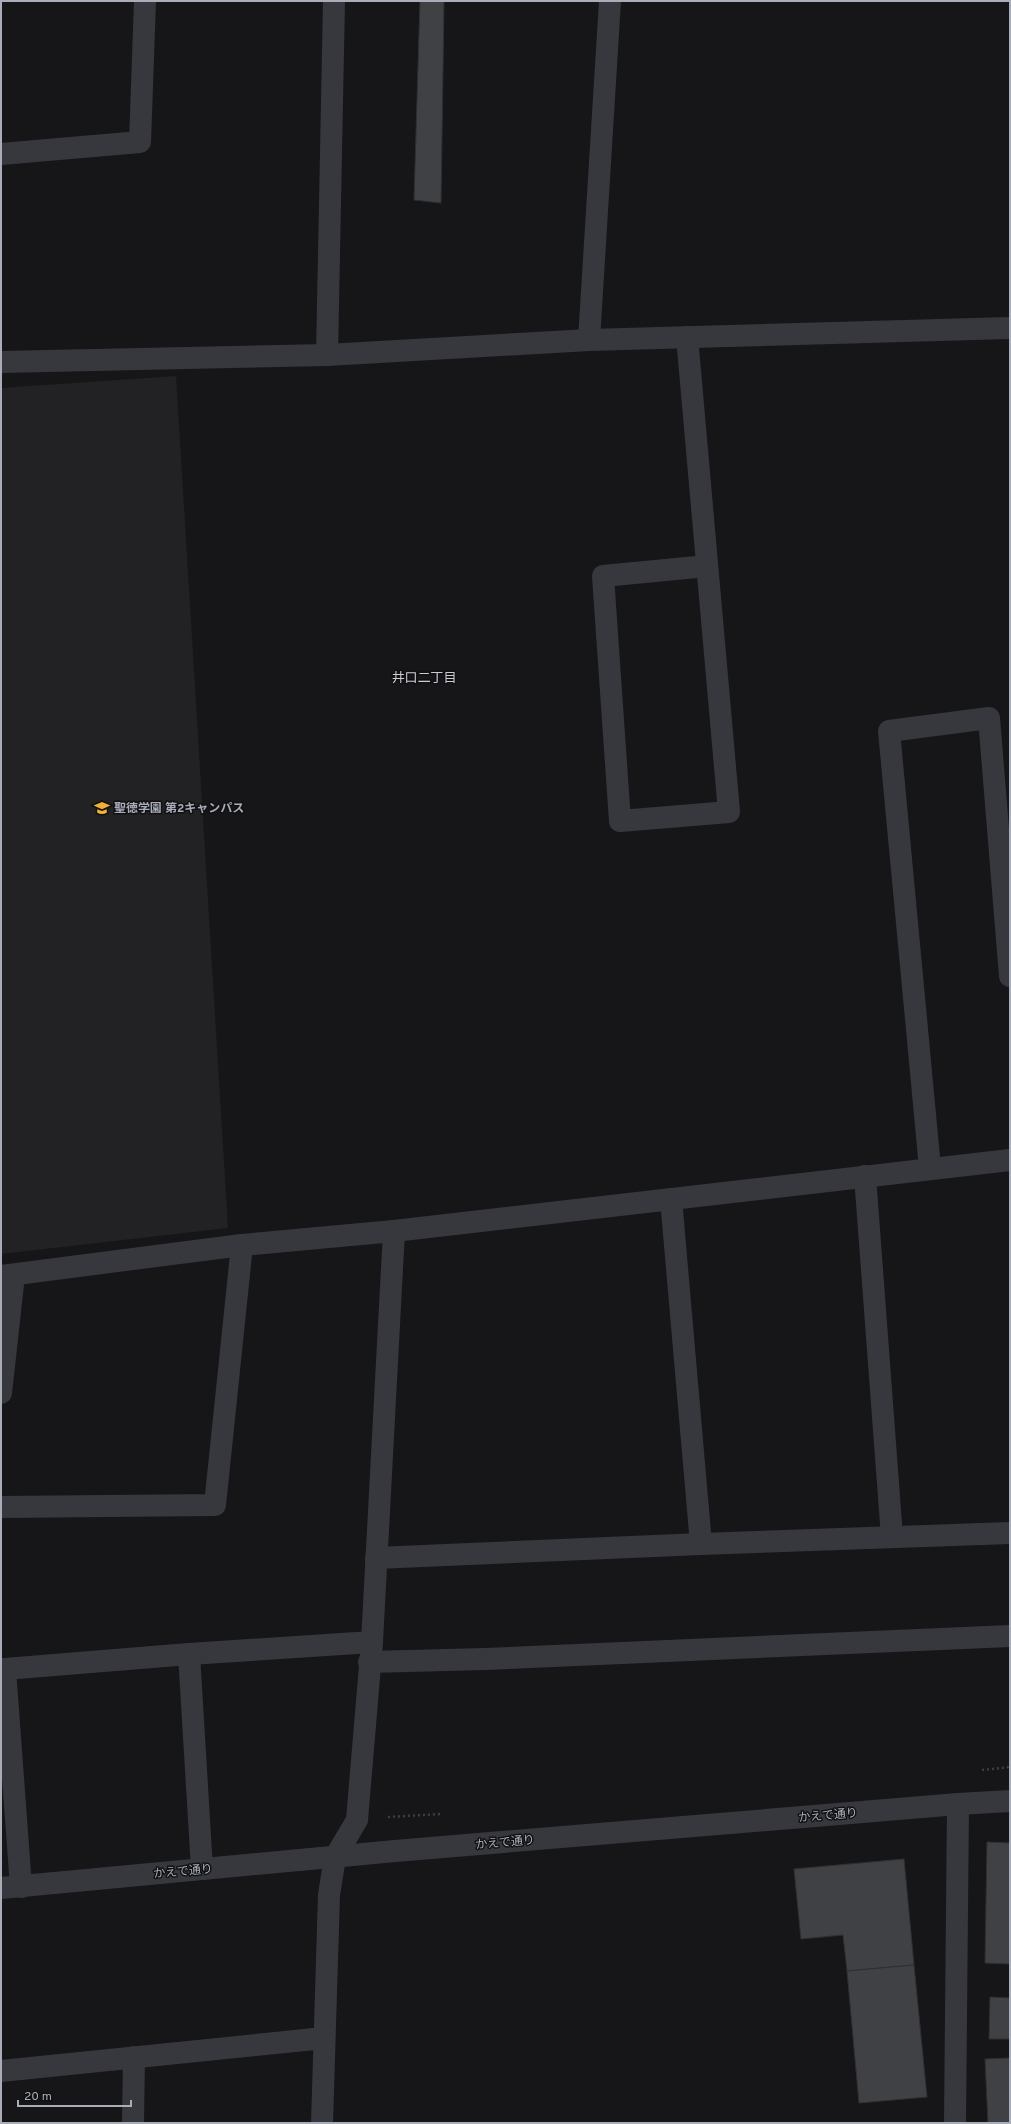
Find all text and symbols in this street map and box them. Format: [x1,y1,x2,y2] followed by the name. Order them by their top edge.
[391,671,457,687] district label: 井口二丁目
[93,799,111,817] school or university icon: 聖徳学園 第2キャンパス
[114,801,244,817] place label: 聖徳学園 第2キャンパス
[798,1805,858,1827] street label: かえで通り
[475,1832,535,1854] street label: かえで通り
[153,1861,213,1883] street label: かえで通り
[18,2082,131,2108] scale bar
[24,2089,52,2105] text: 20 m

